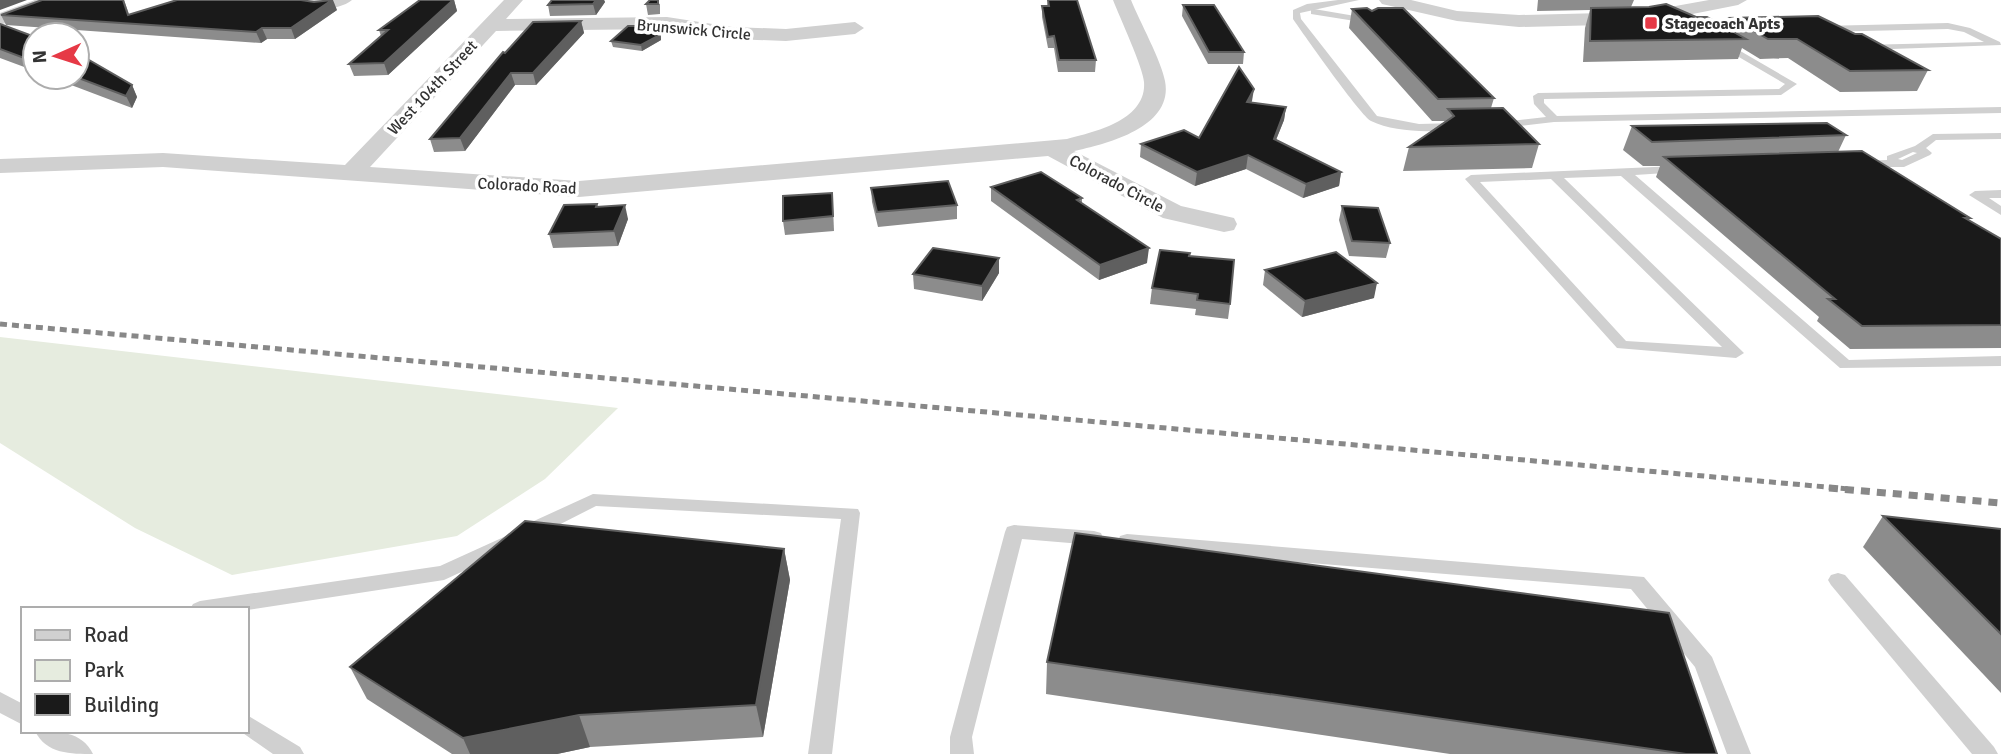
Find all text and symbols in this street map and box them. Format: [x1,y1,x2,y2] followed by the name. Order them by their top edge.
[1665,14,1780,34] place label: Stagecoach Apts
[636,15,752,45] street label: Brunswick Circle
[1643,15,1659,31] marker: Stagecoach Apts
[21,21,91,91] north arrow
[384,36,482,139] street label: West 104th Street
[28,50,52,64] text: N
[1066,151,1167,217] street label: Colorado Circle
[477,173,577,199] street label: Colorado Road
[21,607,248,733] legend
[84,622,129,648] text: Road
[84,657,125,683] text: Park
[84,692,159,718] text: Building

